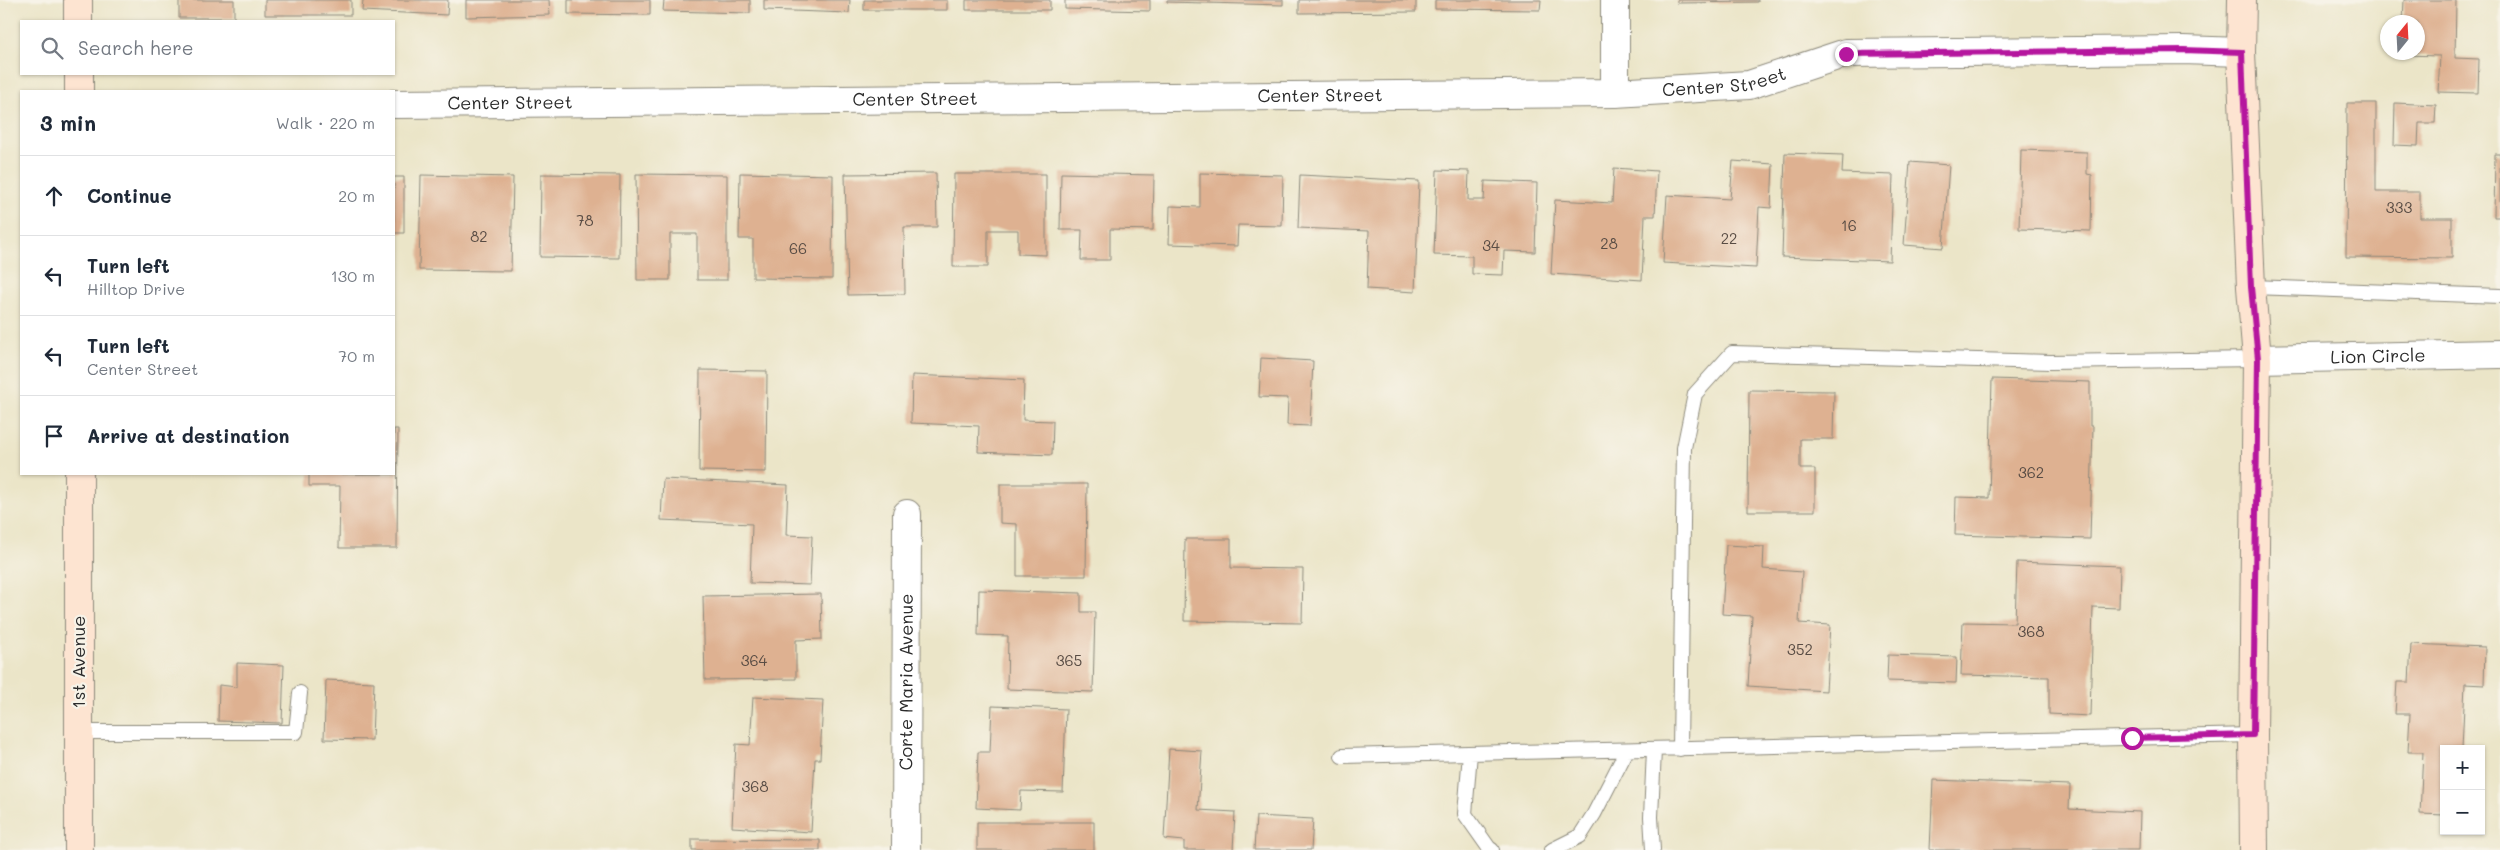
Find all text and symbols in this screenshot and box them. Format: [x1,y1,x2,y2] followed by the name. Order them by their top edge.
[2380,15,2425,60] north arrow
[20,20,395,75] search box
[38,34,66,62] icon: search
[78,35,194,60] text: Search here
[1835,43,1858,66] route end
[1661,61,1789,101] street label: Center Street
[1257,82,1383,107] street label: Center Street
[852,86,978,111] street label: Center Street
[447,89,573,115] street label: Center Street
[40,109,96,136] text: 3 min
[276,112,375,133] text: Walk · 220 m
[40,182,68,210] icon: ahead
[87,183,172,208] text: Continue
[338,185,375,206] text: 20 m
[2386,197,2412,217] house number: 333
[576,210,594,230] house number: 78
[1841,215,1857,235] house number: 16
[470,226,488,246] house number: 82
[1721,228,1737,248] house number: 22
[1600,233,1618,253] house number: 28
[1482,235,1500,255] house number: 34
[789,238,807,258] house number: 66
[87,253,170,278] text: Turn left
[40,262,68,290] icon: left
[331,265,375,286] text: 130 m
[87,278,185,299] text: Hilltop Drive
[87,333,170,358] text: Turn left
[40,342,68,370] icon: left
[2330,343,2426,368] street label: Lion Circle
[338,345,375,366] text: 70 m
[87,358,198,379] text: Center Street
[40,422,68,450] icon: arrive
[87,423,290,448] text: Arrive at destination
[2018,462,2044,482] house number: 362
[893,594,918,770] street label: Corte Maria Avenue
[66,616,90,708] street label: 1st Avenue
[2018,621,2044,641] house number: 368
[1787,639,1813,659] house number: 352
[741,650,768,670] house number: 364
[1056,650,1082,670] house number: 365
[2121,727,2144,750] route start
[2440,745,2485,835] map controls
[2440,745,2485,790] button: +
[742,776,768,796] house number: 368
[2440,790,2485,835] button: −

